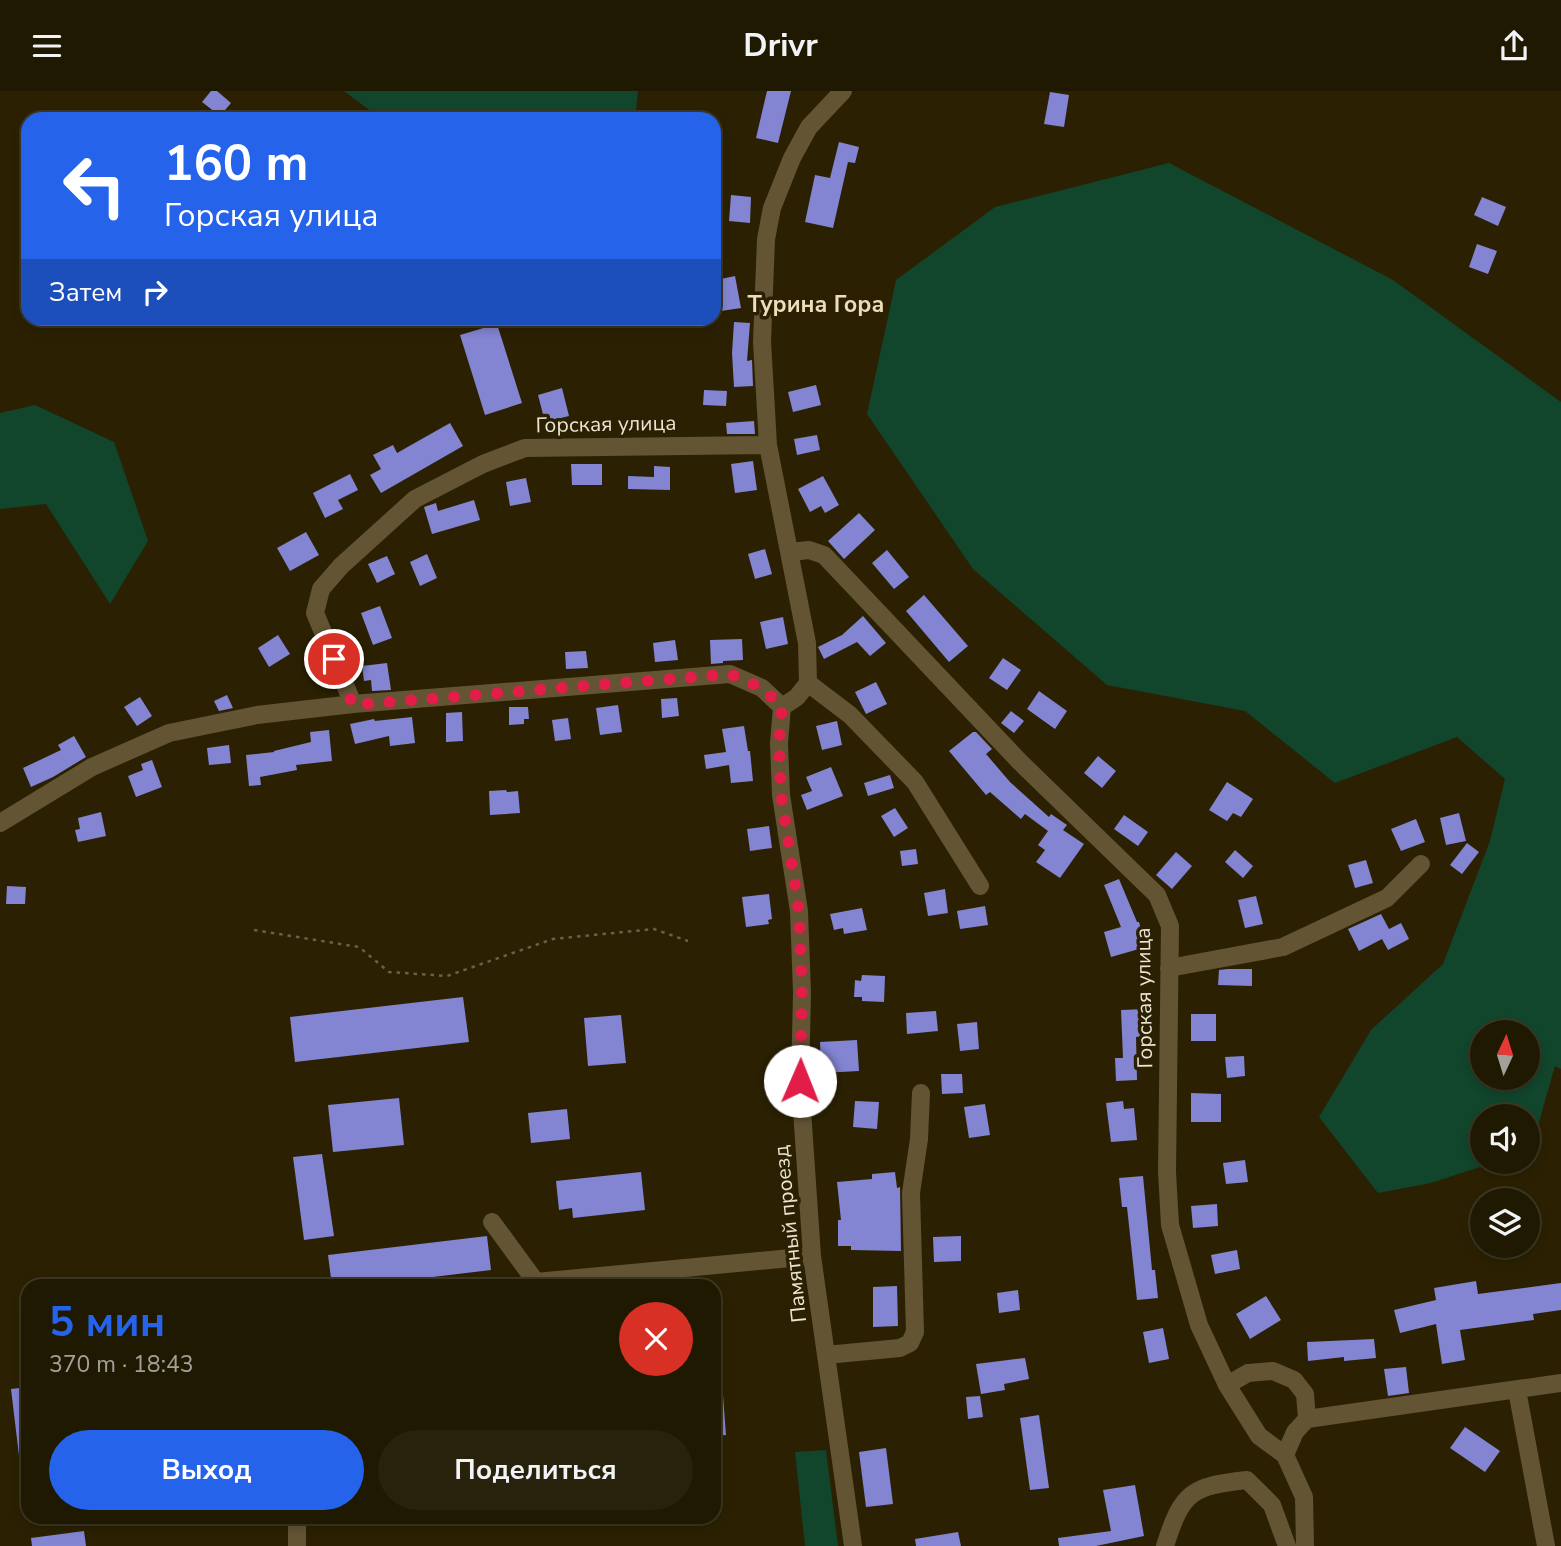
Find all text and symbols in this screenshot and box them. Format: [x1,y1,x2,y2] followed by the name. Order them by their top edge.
[743,24,818,67] text: Drivr
[28,27,66,65] icon: menu
[1495,27,1533,65] icon: share
[164,130,308,197] text: 160 m
[49,140,140,231] icon: left
[164,194,379,237] text: Горская улица
[136,273,174,311] icon: right
[49,275,122,310] text: Затем
[748,289,884,320] district label: Турина Гора
[535,409,677,439] street label: Горская улица
[304,629,364,689] pin
[315,640,353,678] icon: arrive
[1129,927,1159,1069] street label: Горская улица
[1470,1020,1540,1090] north arrow
[1470,1020,1540,1258] map controls
[763,1044,837,1118] position arrow
[1470,1104,1540,1174] button: sound
[767,1144,813,1324] street label: Памятный проезд
[1470,1188,1540,1258] button: layers
[49,1294,165,1351] text: 5 мин
[619,1302,693,1376] button: close
[49,1349,194,1380] text: 370 m · 18:43
[49,1430,364,1510] button: Выход
[378,1430,693,1510] button: Поделиться

